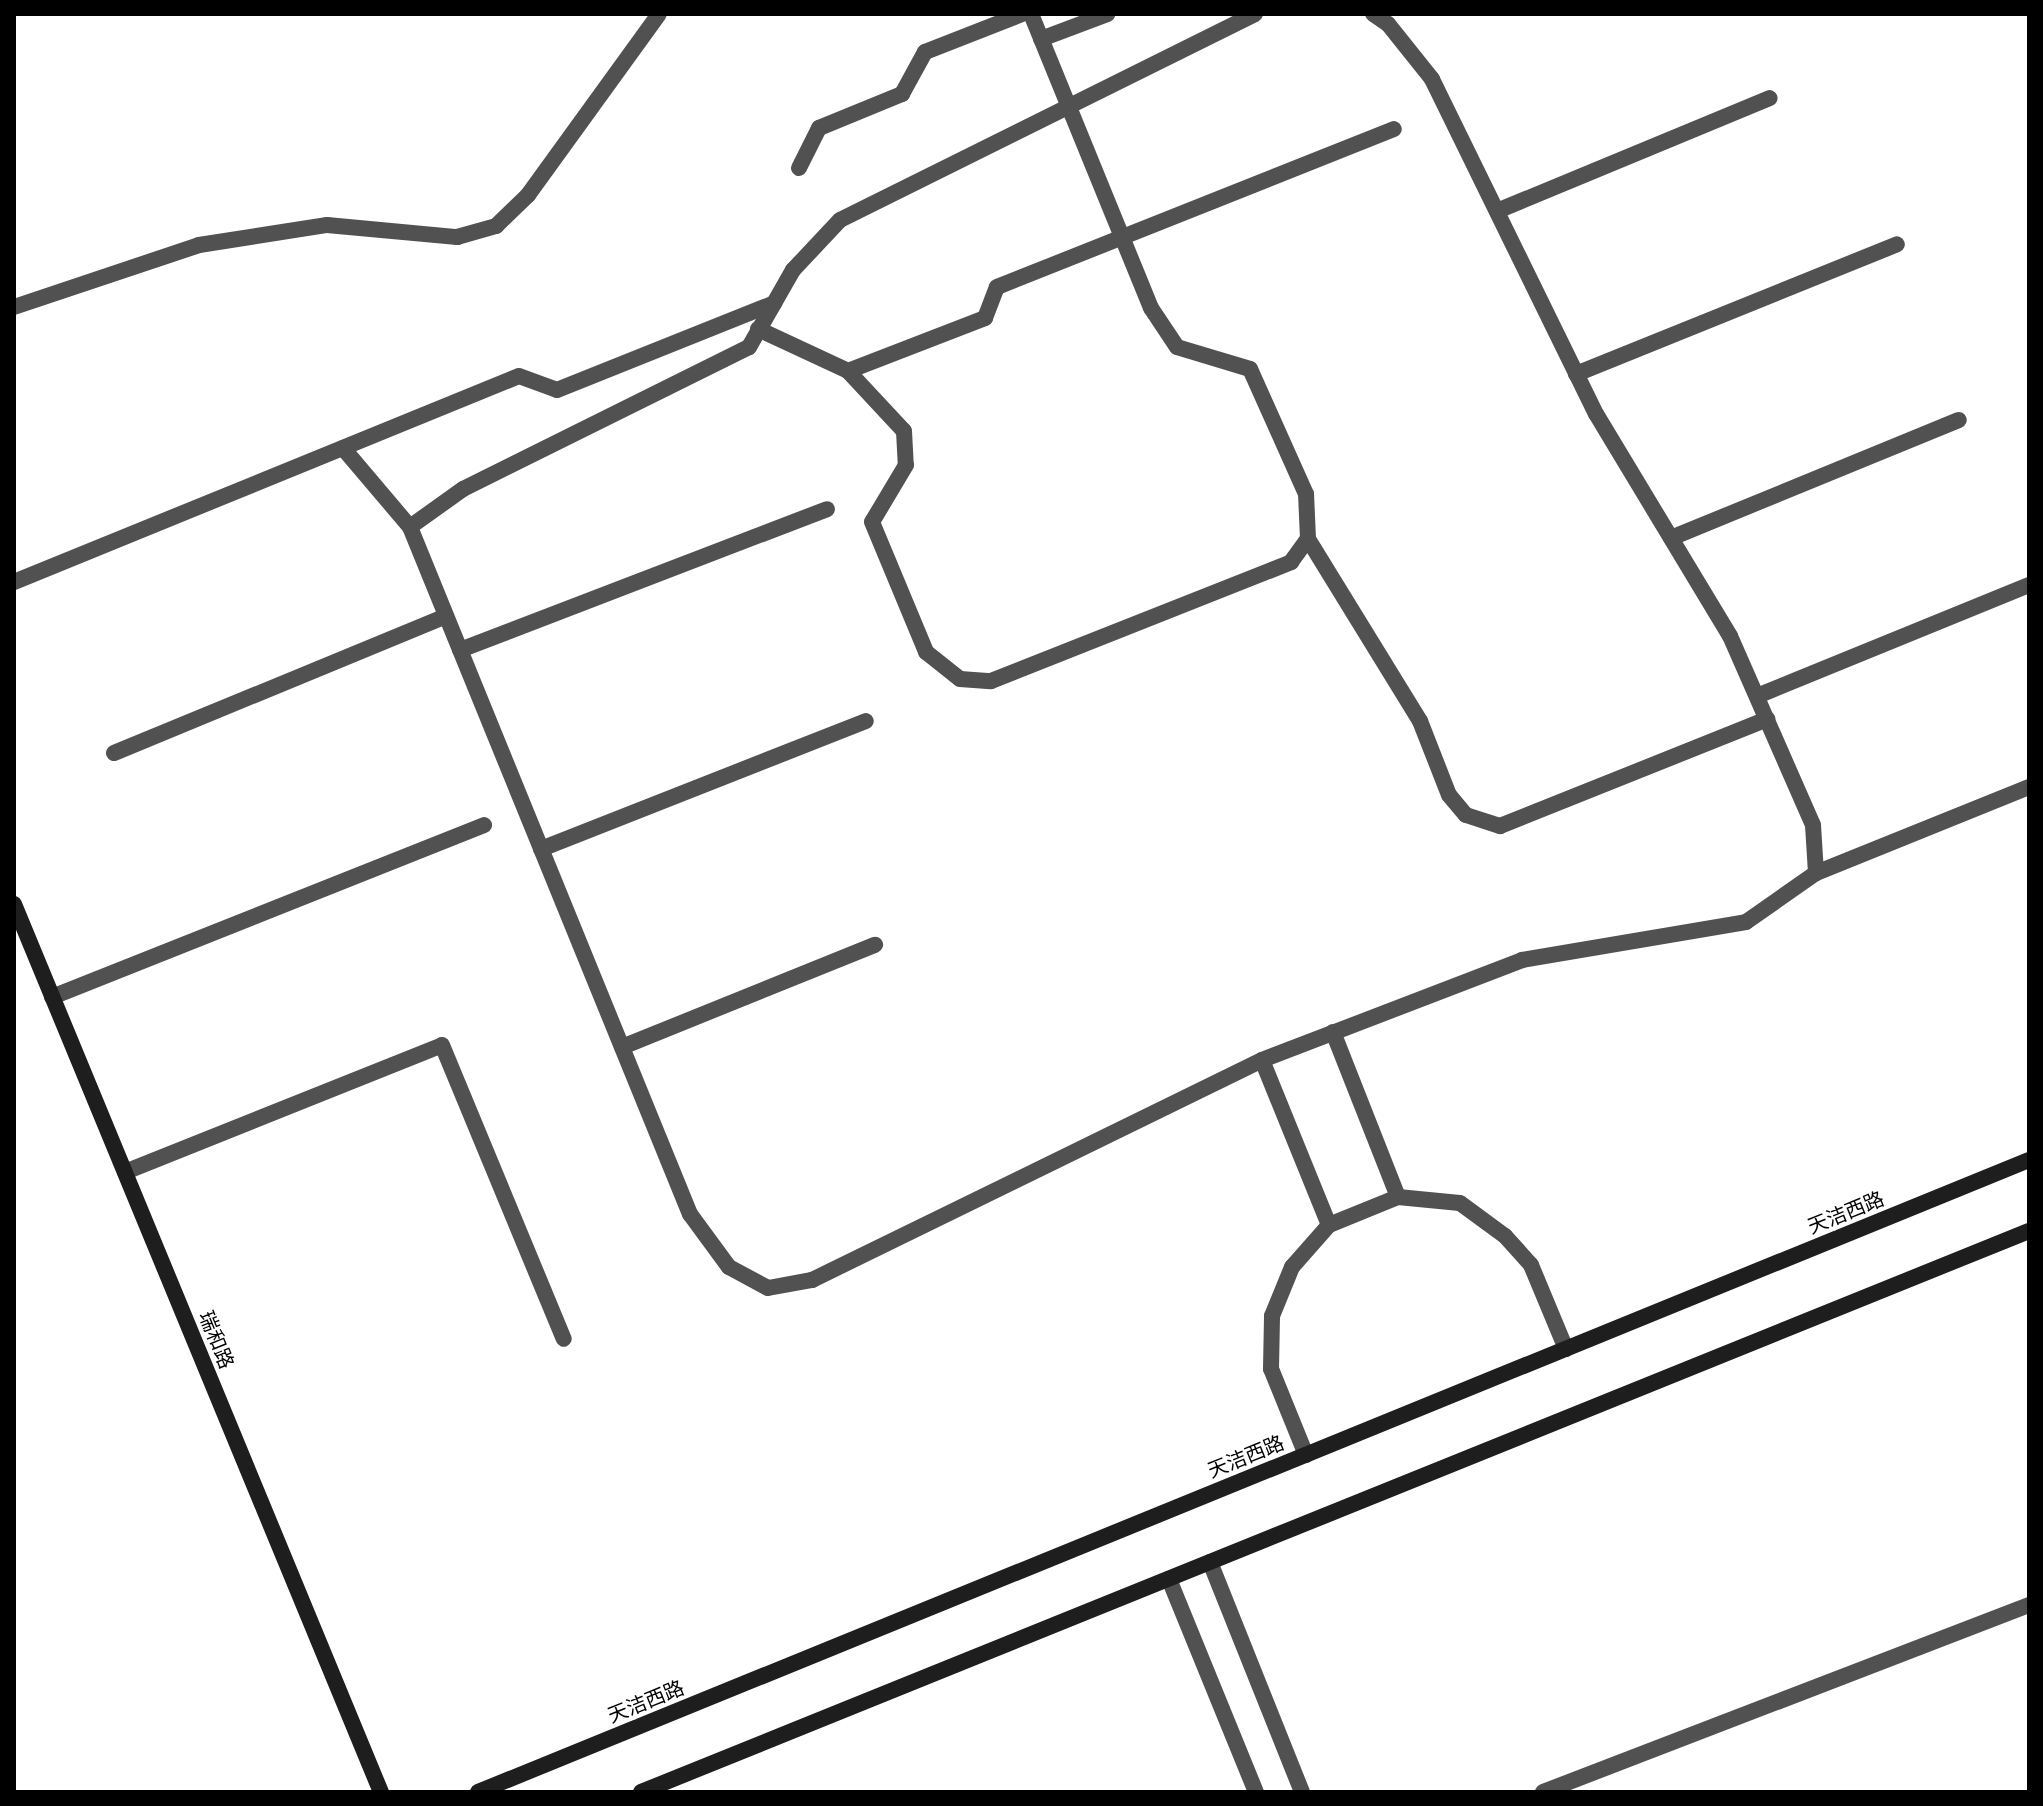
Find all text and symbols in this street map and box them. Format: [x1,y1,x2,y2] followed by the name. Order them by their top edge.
[1804,1187,1888,1239] street label: 天洁西路
[194,1308,238,1372] street label: 瑞和路
[1204,1431,1288,1483] street label: 天洁西路
[604,1676,688,1728] street label: 天洁西路

